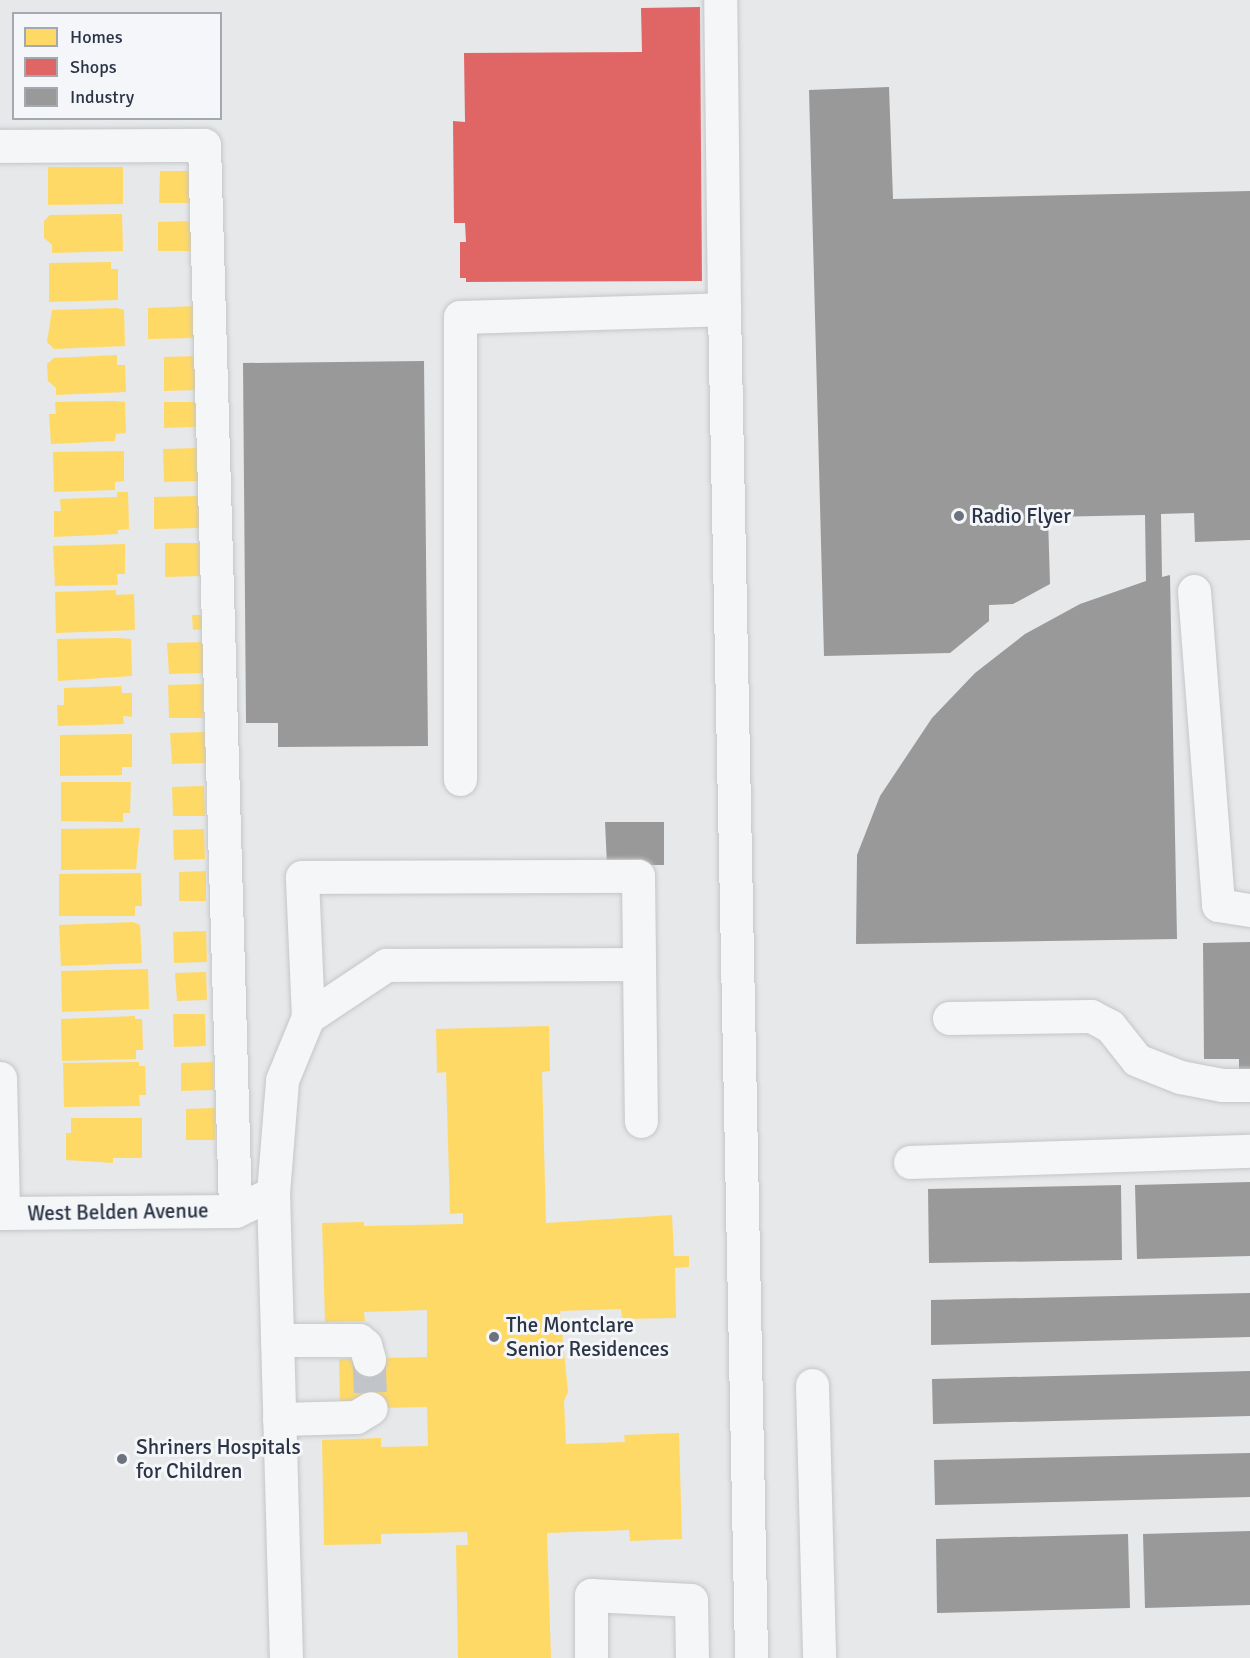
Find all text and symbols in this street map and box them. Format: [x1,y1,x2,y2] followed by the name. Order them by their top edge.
[12,12,222,120] legend
[70,26,123,48] text: Homes
[70,56,117,78] text: Shops
[70,86,134,108] text: Industry
[971,503,1071,529] place label: Radio Flyer
[952,509,966,523] marker: Radio Flyer
[27,1198,209,1226] street label: West Belden Avenue
[506,1312,669,1362] place label: The Montclare Senior Residences
[487,1330,501,1344] marker: The Montclare Senior Residences
[136,1434,301,1484] place label: Shriners Hospitals for Children
[113,1450,131,1468] marker: Shriners Hospitals for Children

